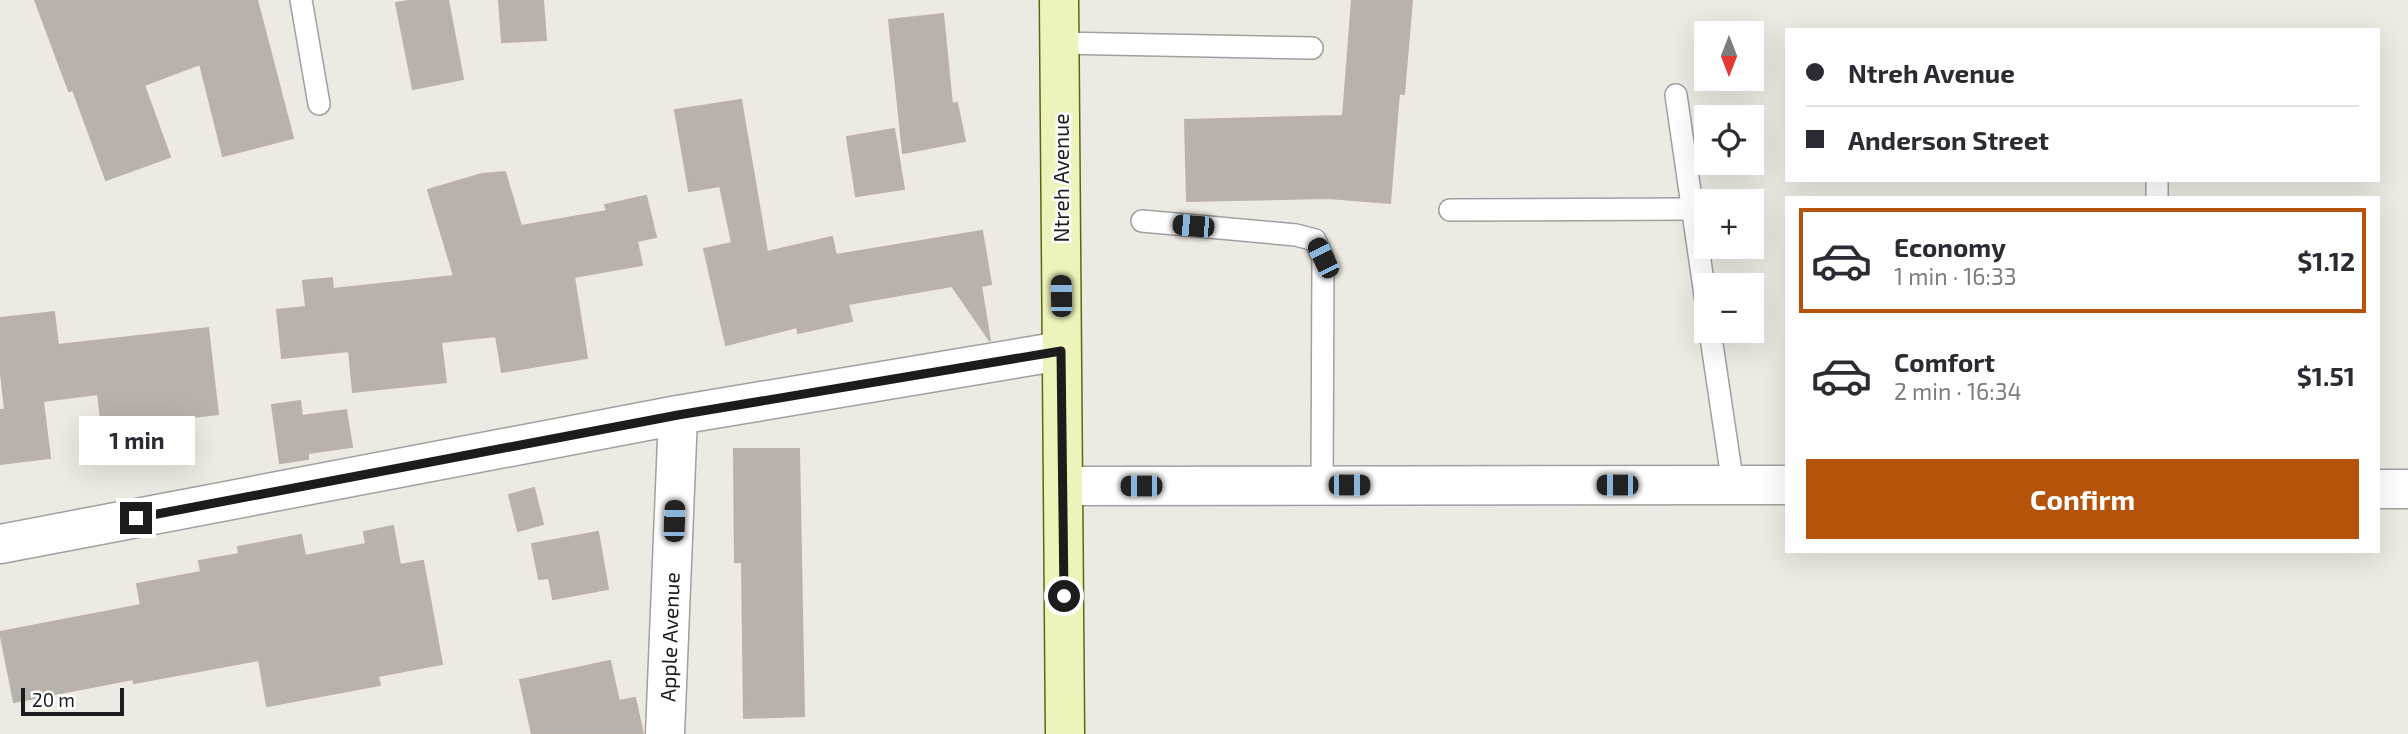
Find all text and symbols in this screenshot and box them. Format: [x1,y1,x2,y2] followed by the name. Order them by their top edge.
[1694,21,1764,91] north arrow
[1694,21,1764,343] map controls
[1848,57,2015,88] text: Ntreh Avenue
[1694,105,1764,175] button: locate
[1048,114,1073,242] street label: Ntreh Avenue
[1848,124,2049,155] text: Anderson Street
[1694,189,1764,259] button: +
[1172,214,1215,238] car
[1810,229,1873,292] icon: car
[1894,231,2006,262] text: Economy
[1305,235,1342,281] car
[2297,245,2355,276] text: $1.12
[1894,262,2017,290] text: 1 min · 16:33
[1694,273,1764,343] button: −
[1051,275,1072,317] car
[1810,344,1873,407] icon: car
[1894,346,1995,377] text: Comfort
[2297,360,2355,391] text: $1.51
[1894,377,2022,405] text: 2 min · 16:34
[78,416,194,466] callout: 1 min
[109,426,165,454] text: 1 min
[1806,459,2359,539] button: Confirm
[1329,475,1371,496] car
[1597,475,1639,496] car
[1121,476,1163,497] car
[663,500,686,542] car
[120,502,152,534] route end
[654,572,684,702] street label: Apple Avenue
[1048,580,1080,612] route start
[21,685,124,717] scale bar
[32,688,75,711] text: 20 m

